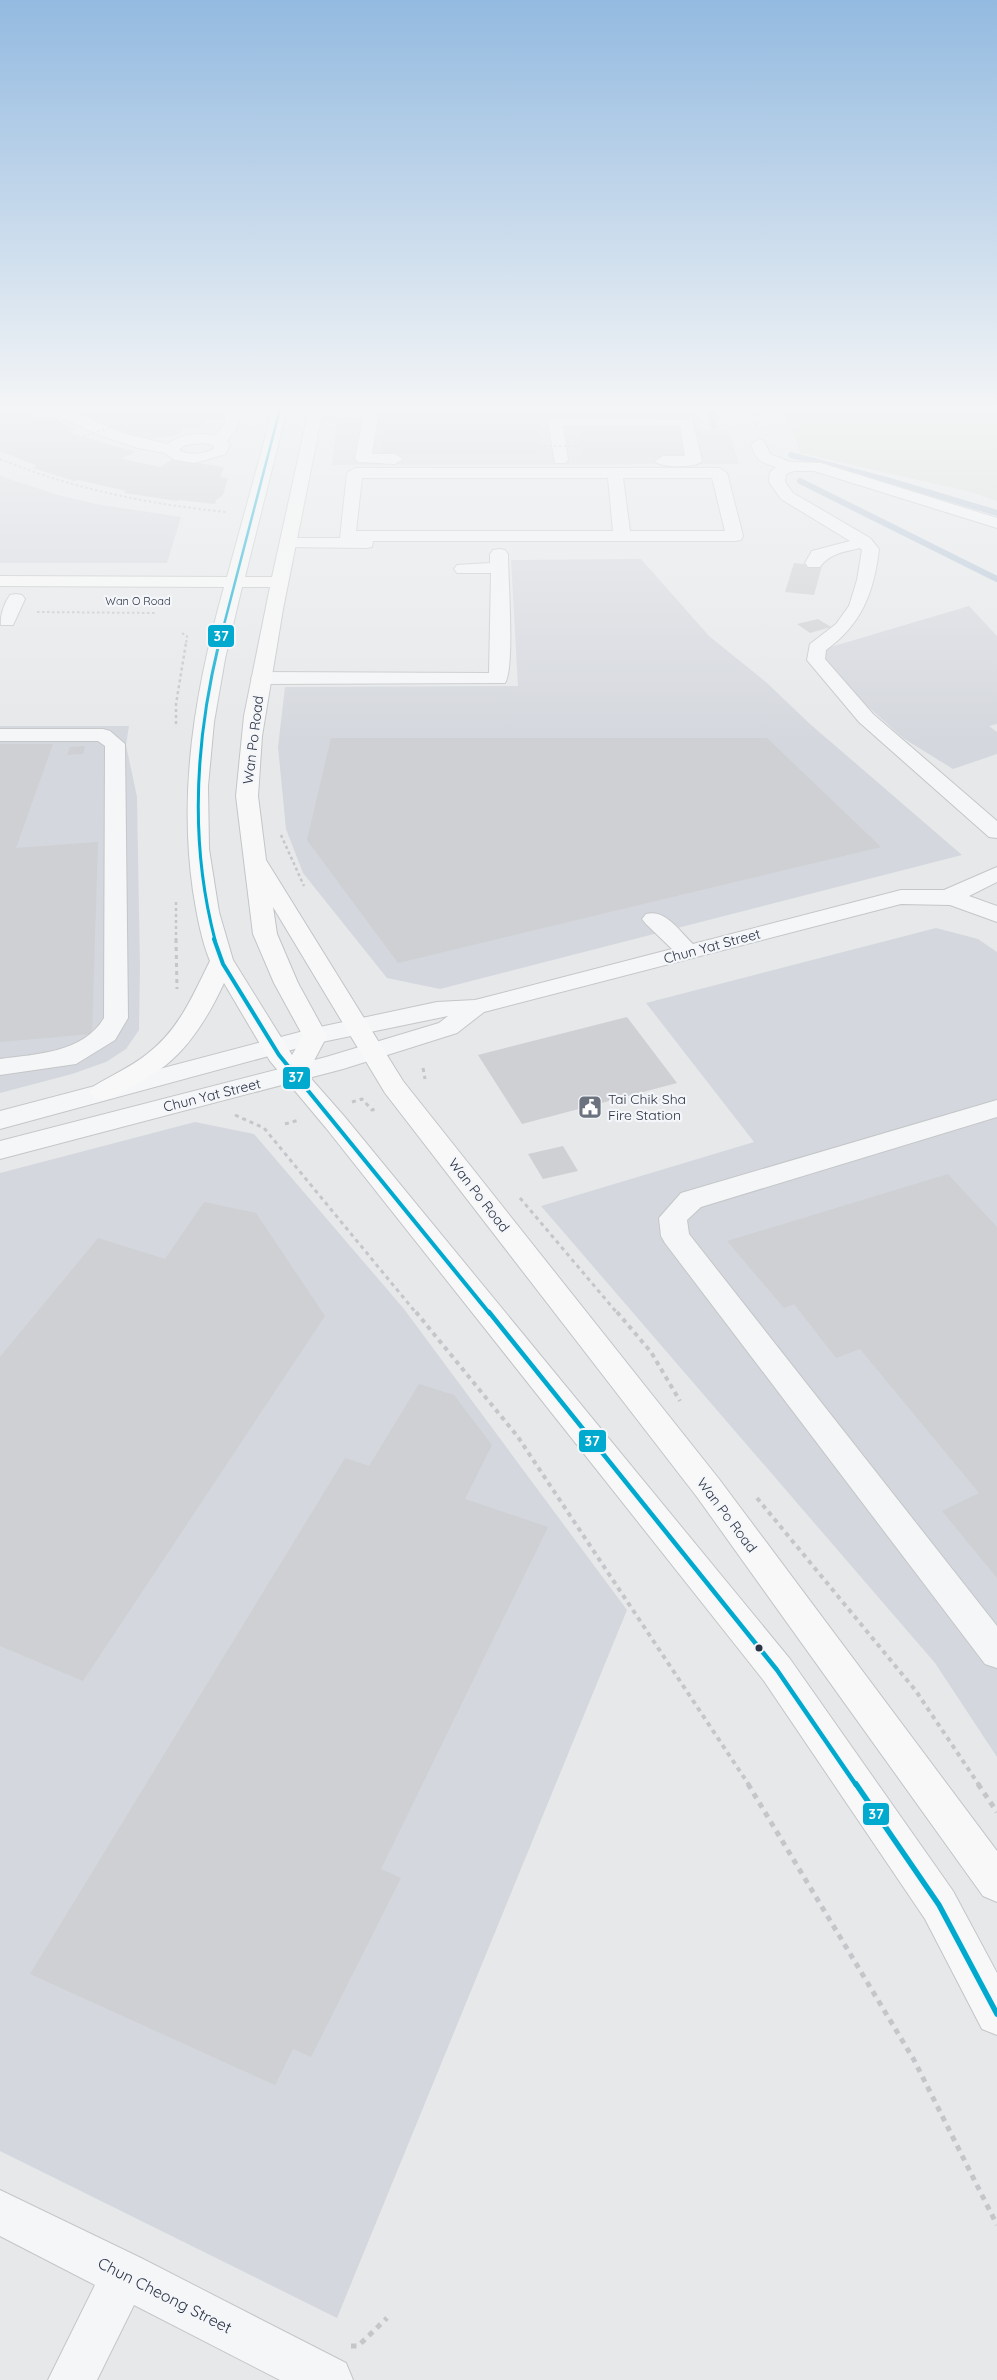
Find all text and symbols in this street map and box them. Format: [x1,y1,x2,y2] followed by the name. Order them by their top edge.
[105,594,171,608] street label: Wan O Road
[207,624,235,648] line badge: 37
[213,627,229,645] text: 37
[239,695,267,785] street label: Wan Po Road
[662,924,763,968] street label: Chun Yat Street
[282,1066,311,1090] line badge: 37
[288,1068,304,1086] text: 37
[161,1074,263,1116] street label: Chun Yat Street
[608,1090,686,1124] place label: Tai Chik Sha Fire Station
[577,1094,603,1120] public building icon: Tai Chik Sha Fire Station
[445,1154,513,1236] street label: Wan Po Road
[578,1429,607,1453] line badge: 37
[584,1432,600,1450] text: 37
[693,1474,761,1556] street label: Wan Po Road
[754,1643,764,1653] unlabelled marker
[862,1802,890,1826] line badge: 37
[868,1805,884,1823] text: 37
[95,2253,235,2337] street label: Chun Cheong Street

